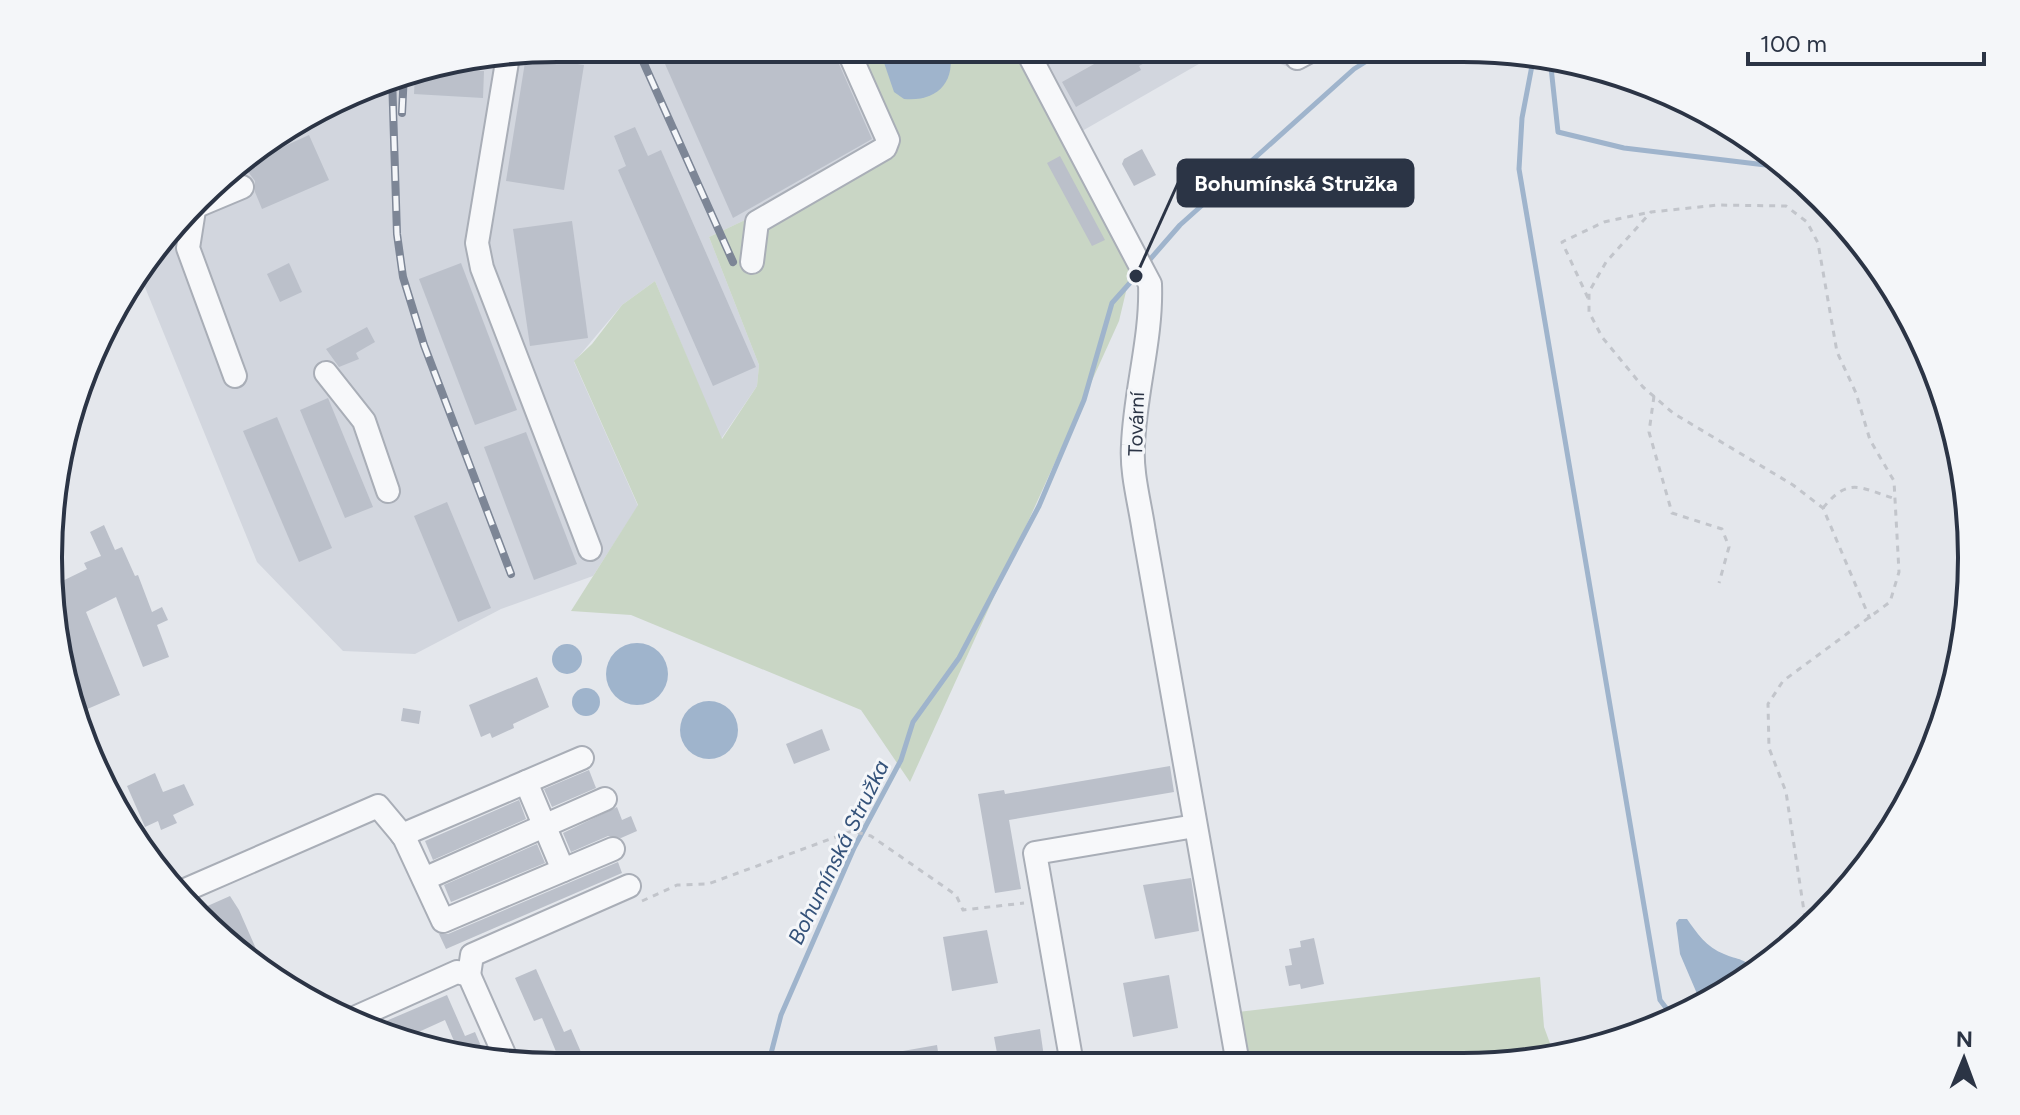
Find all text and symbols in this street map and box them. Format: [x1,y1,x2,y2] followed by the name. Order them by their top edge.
[1748,16,1984,66] scale bar
[1760,29,1827,58] text: 100 m
[1178,160,1413,206] callout: Bohumínská Stružka
[1194,170,1398,197] text: Bohumínská Stružka
[1123,390,1149,456] street label: Tovární
[782,755,895,949] water label: Bohumínská Stružka
[1924,1019,2004,1099] north arrow
[1956,1026,1973,1053] text: N

